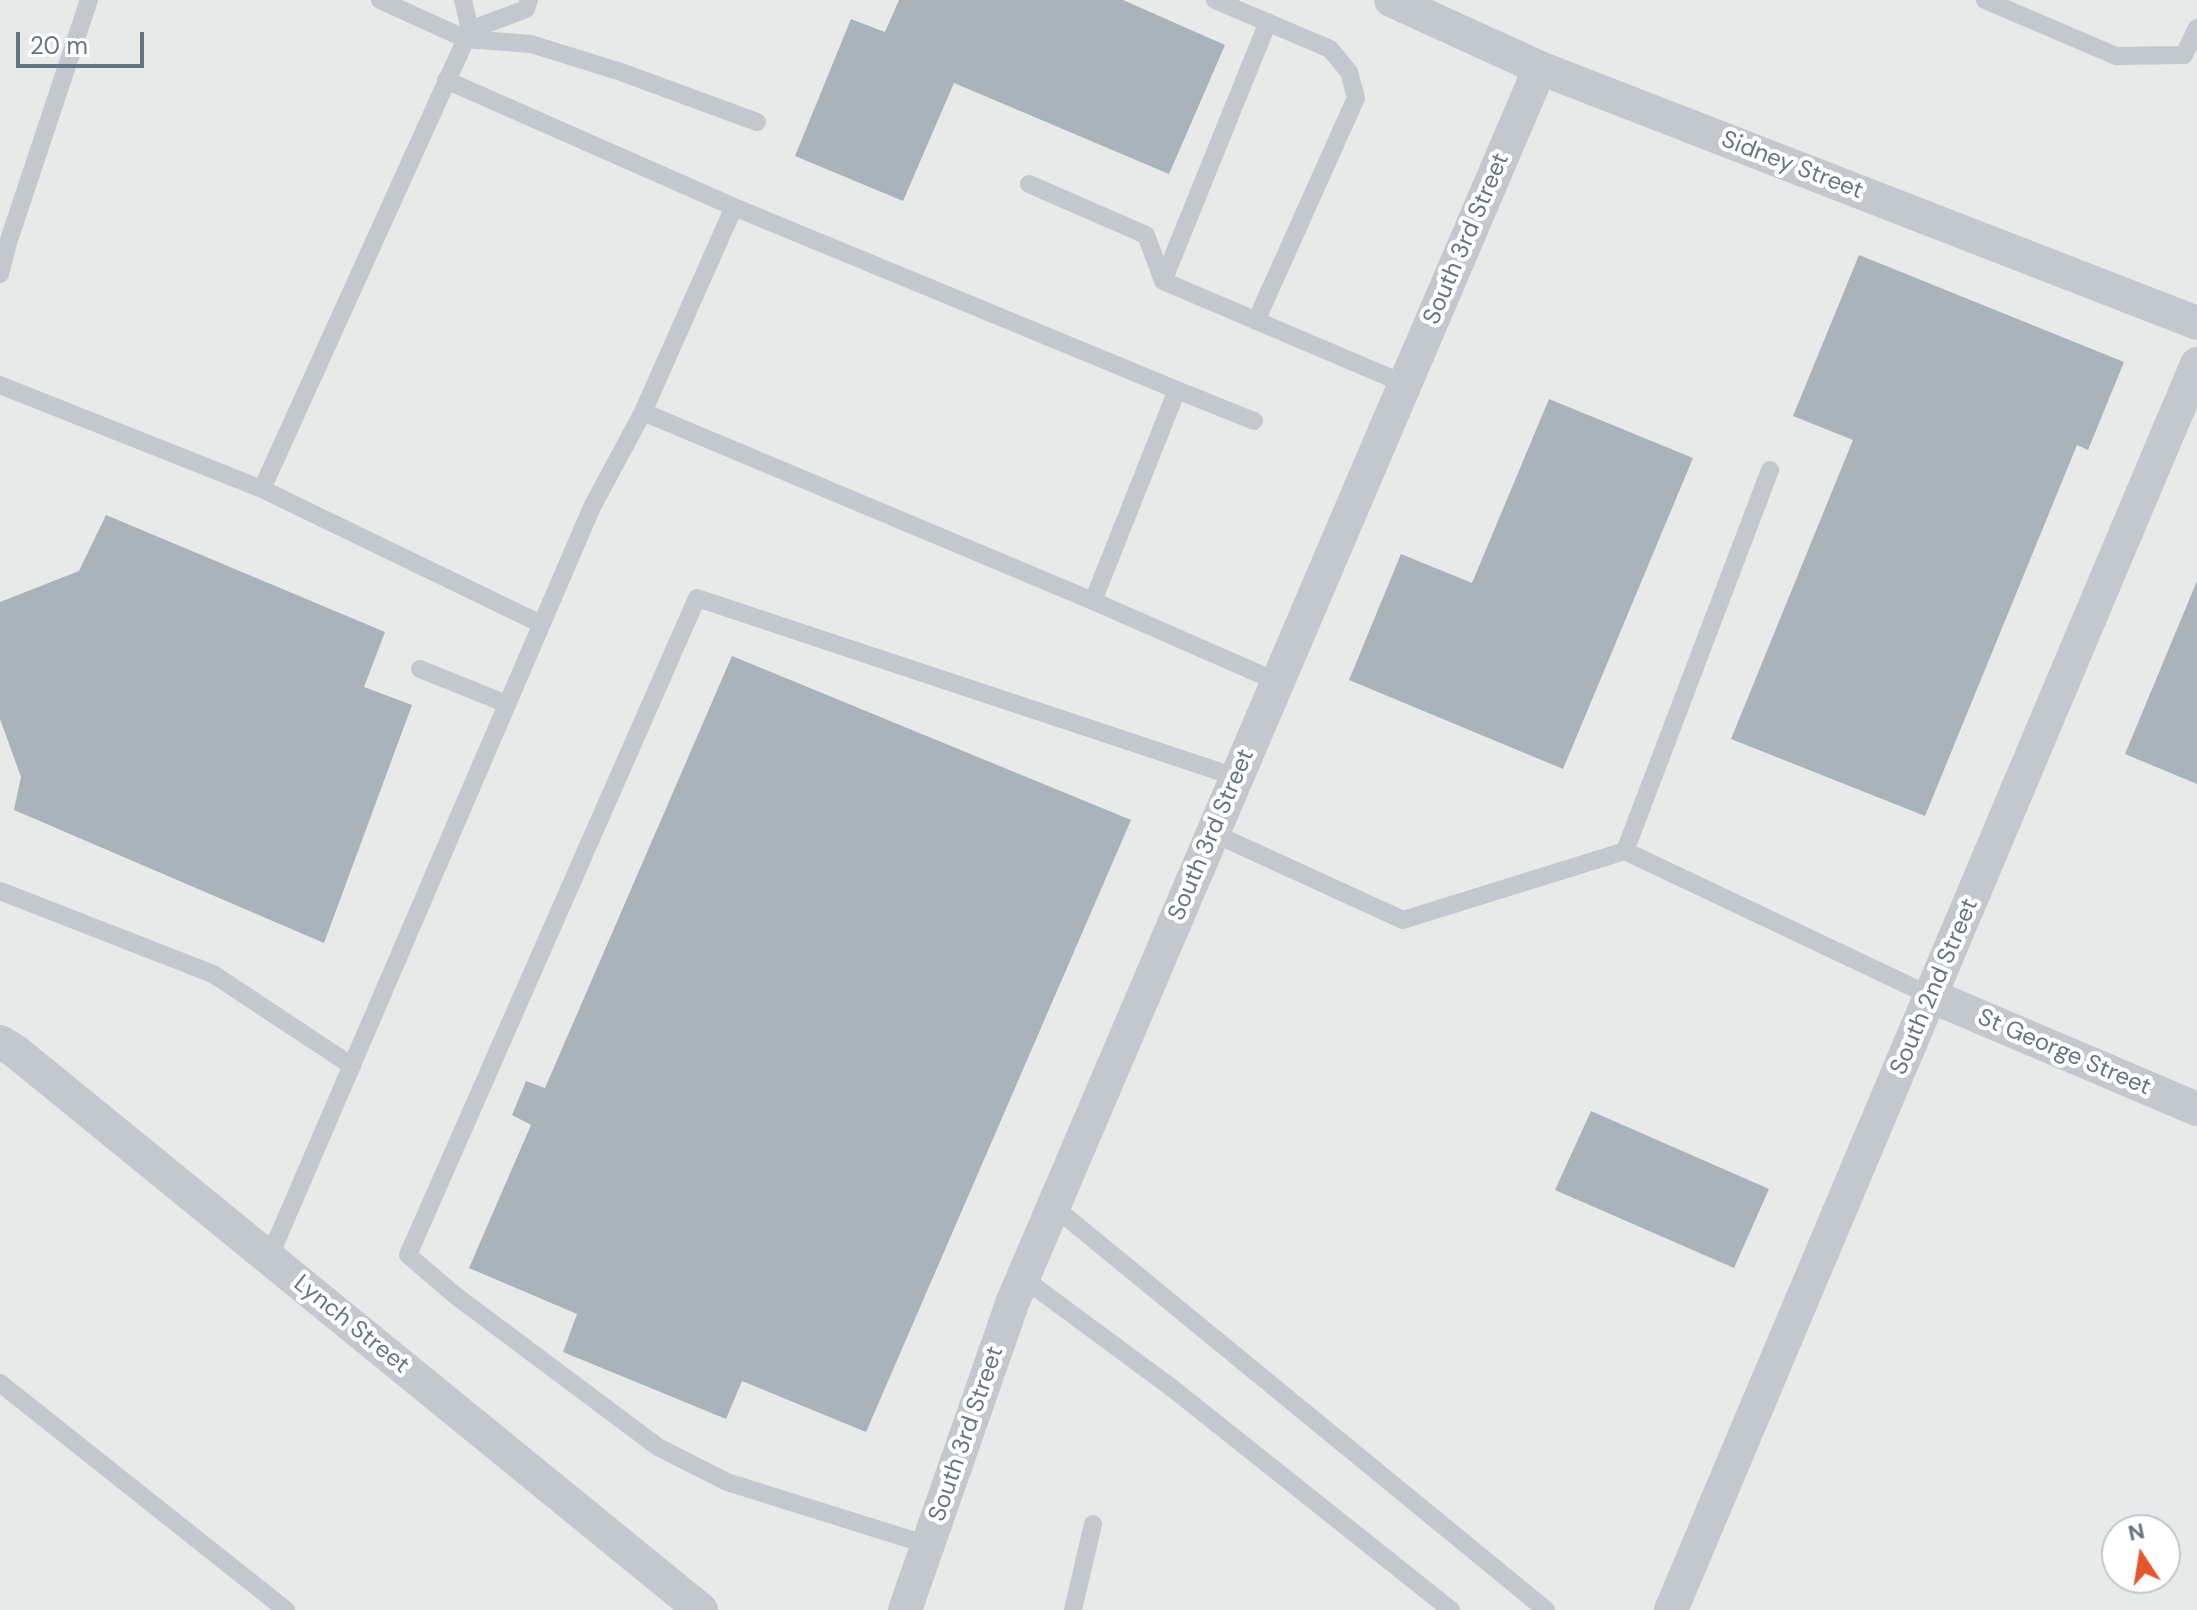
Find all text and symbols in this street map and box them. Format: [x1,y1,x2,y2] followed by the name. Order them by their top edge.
[20,16,148,66] scale bar
[30,30,88,61] text: 20 m
[1717,126,1867,206] street label: Sidney Street
[1418,149,1516,329] street label: South 3rd Street
[1163,745,1261,925] street label: South 3rd Street
[1885,895,1985,1079] street label: South 2nd Street
[1973,1004,2155,1102] street label: St George Street
[287,1270,415,1380] street label: Lynch Street
[924,1343,1010,1525] street label: South 3rd Street
[2101,1514,2181,1594] north arrow
[2125,1516,2147,1548] text: N

